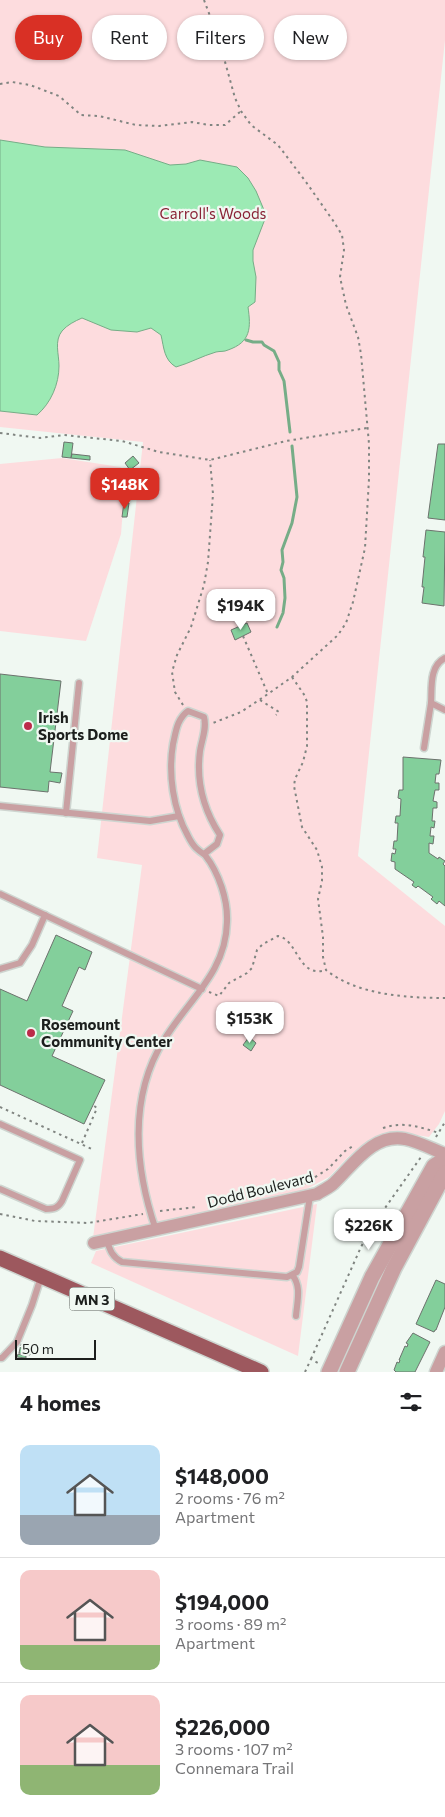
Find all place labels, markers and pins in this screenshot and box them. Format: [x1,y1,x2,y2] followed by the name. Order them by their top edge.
[90,468,160,510] pin: $148K
[206,588,276,631] pin: $194K
[38,708,128,743] place label: Irish Sports Dome
[22,720,34,732] marker: Irish Sports Dome
[215,1002,285,1044] pin: $153K
[41,1015,172,1050] place label: Rosemount Community Center
[25,1027,37,1039] marker: Rosemount Community Center
[334,1208,404,1251] pin: $226K

